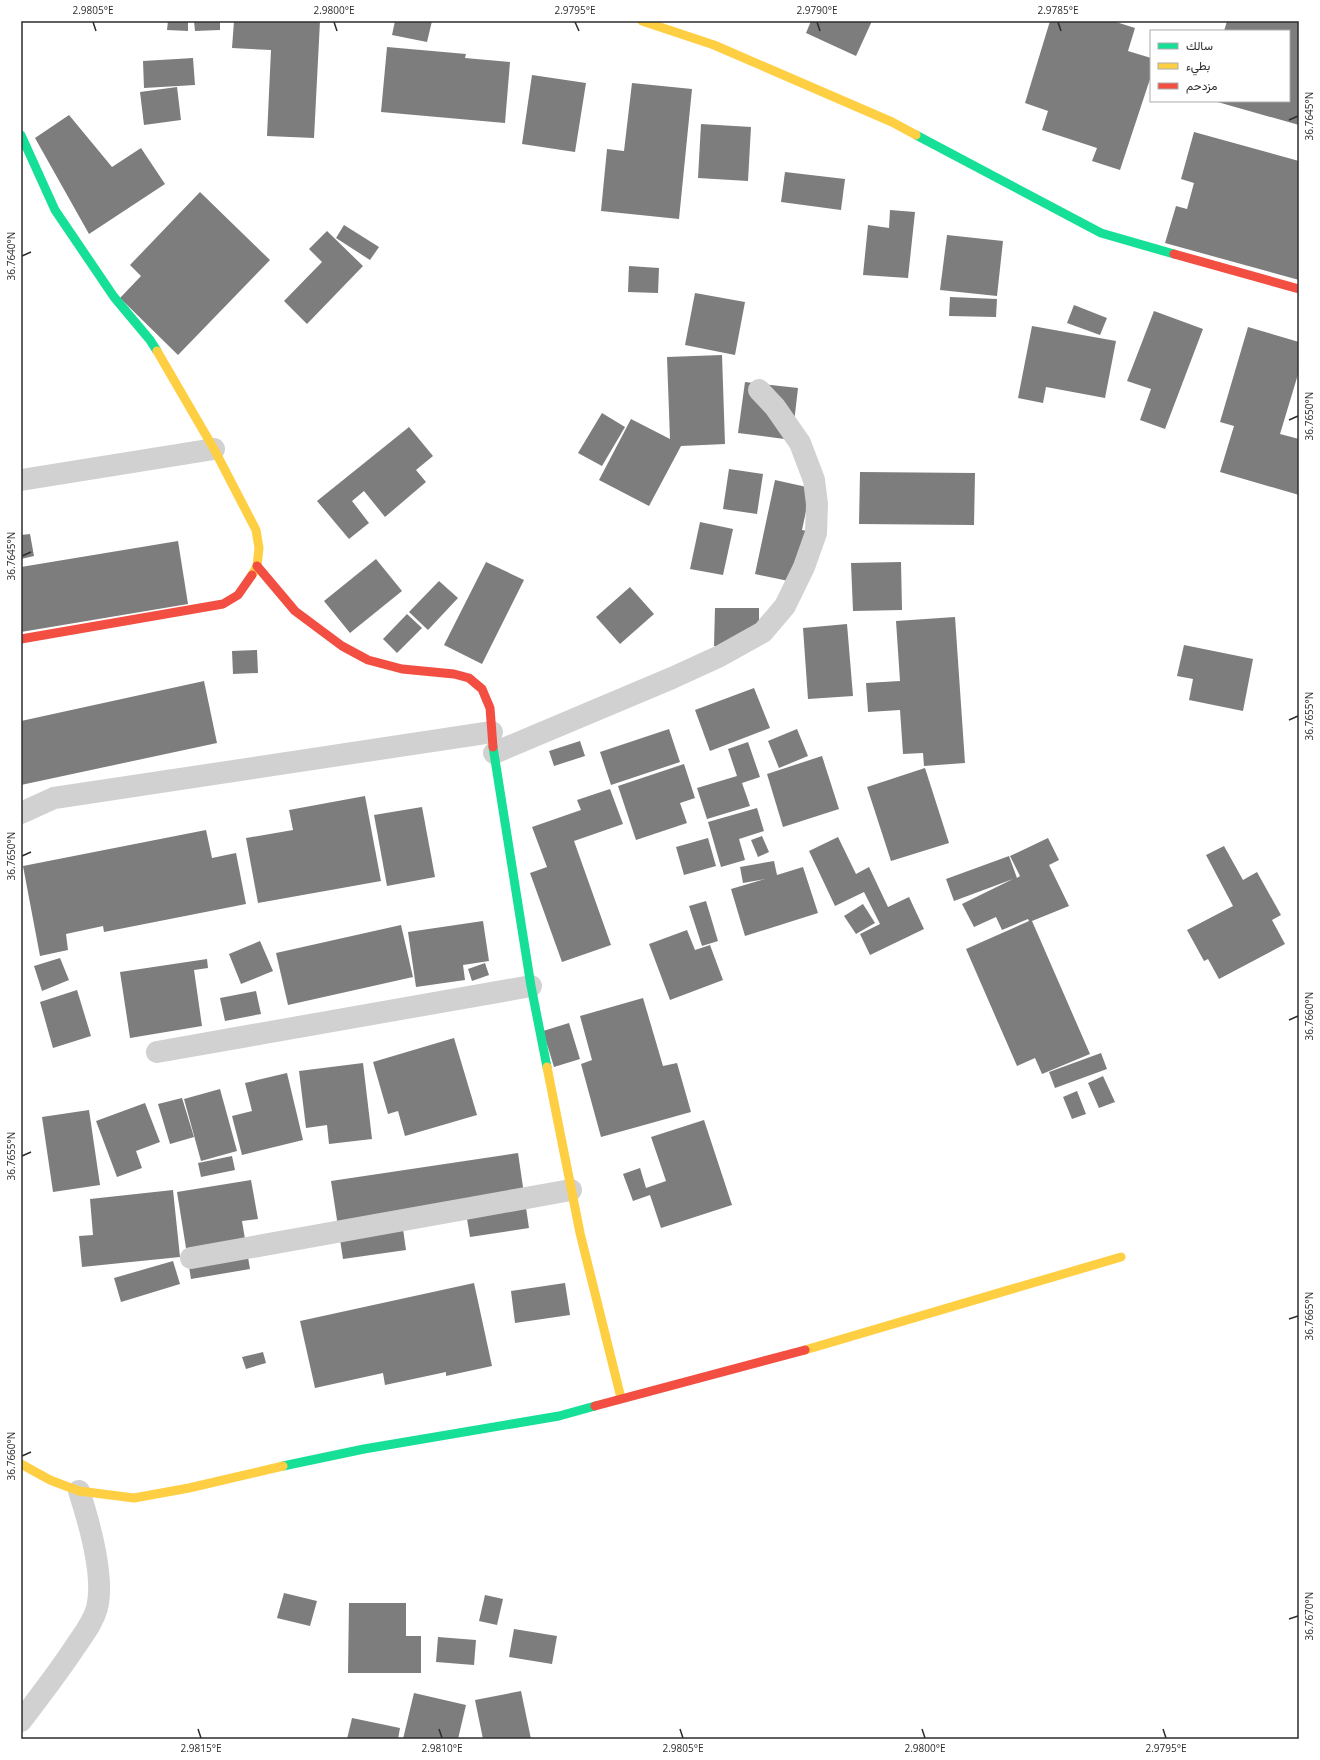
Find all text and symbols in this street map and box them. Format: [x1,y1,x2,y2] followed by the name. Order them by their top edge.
[72,3,114,17] text: 2.9805°E
[313,3,355,17] text: 2.9800°E
[554,3,596,17] text: 2.9795°E
[796,3,838,17] text: 2.9790°E
[1037,3,1079,17] text: 2.9785°E
[1150,30,1290,102] legend
[1186,37,1213,54] text: سالك
[1186,57,1210,76] text: بطيء
[1186,77,1217,94] text: مزدحم
[1302,92,1316,140] text: 36.7645°N
[4,232,18,280] text: 36.7640°N
[1302,392,1316,440] text: 36.7650°N
[4,532,18,580] text: 36.7645°N
[1302,692,1316,740] text: 36.7655°N
[4,832,18,880] text: 36.7650°N
[1302,992,1316,1040] text: 36.7660°N
[4,1132,18,1180] text: 36.7655°N
[1302,1292,1316,1340] text: 36.7665°N
[4,1432,18,1480] text: 36.7660°N
[1302,1592,1316,1640] text: 36.7670°N
[180,1741,222,1755] text: 2.9815°E
[421,1741,463,1755] text: 2.9810°E
[662,1741,704,1755] text: 2.9805°E
[904,1741,946,1755] text: 2.9800°E
[1145,1741,1187,1755] text: 2.9795°E

